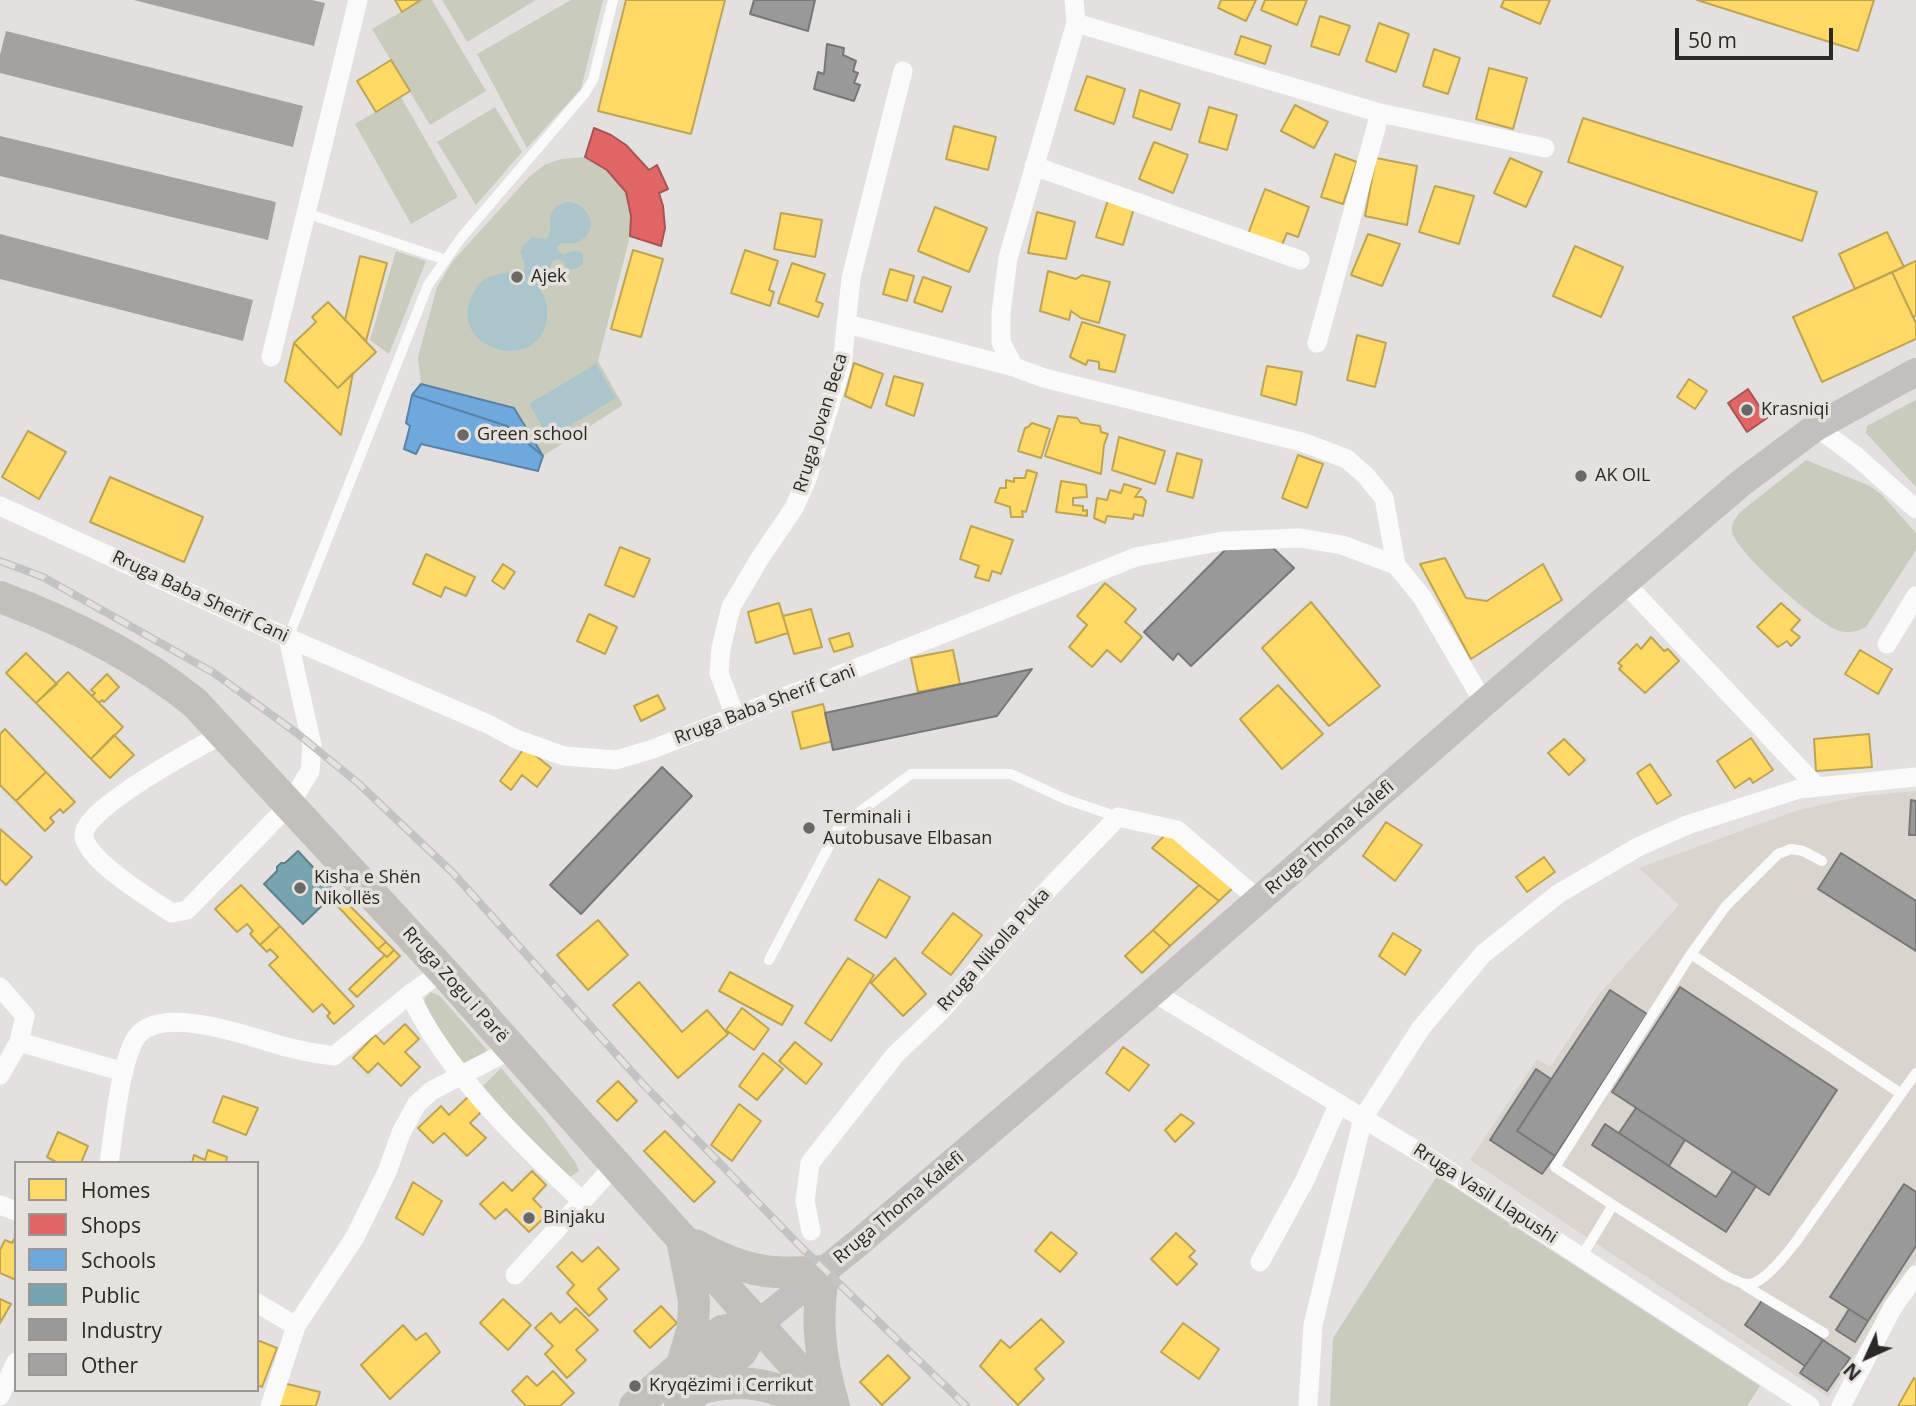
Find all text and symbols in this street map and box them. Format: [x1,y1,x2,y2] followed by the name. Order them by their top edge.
[1678,14,1836,58] scale bar
[1688,26,1737,54] text: 50 m
[531,266,566,288] place label: Ajek
[509,269,525,285] marker: Ajek
[790,351,852,495] street label: Rruga Jovan Beca
[1761,399,1829,421] place label: Krasniqi
[1739,402,1755,418] marker: Krasniqi
[477,424,588,446] place label: Green school
[455,427,471,443] marker: Green school
[1595,465,1651,487] place label: AK OIL
[1573,468,1589,484] marker: AK OIL
[108,547,292,647] street label: Rruga Baba Sherif Cani
[672,661,858,749] street label: Rruga Baba Sherif Cani
[1261,776,1399,900] street label: Rruga Thoma Kalefi
[823,807,992,850] place label: Terminali i Autobusave Elbasan
[801,820,817,836] marker: Terminali i Autobusave Elbasan
[314,867,421,910] place label: Kisha e Shën Nikollës
[292,880,308,896] marker: Kisha e Shën Nikollës
[933,884,1055,1016] street label: Rruga Nikolla Puka
[397,923,513,1047] street label: Rruga Zogu i Parë
[1409,1139,1561,1249] street label: Rruga Vasil Llapushi
[829,1147,969,1269] street label: Rruga Thoma Kalefi
[14,1161,259,1392] legend
[81,1176,150,1204] text: Homes
[543,1207,605,1229] place label: Binjaku
[521,1210,537,1226] marker: Binjaku
[81,1211,141,1239] text: Shops
[81,1246,156,1274] text: Schools
[81,1281,140,1309] text: Public
[81,1316,162,1344] text: Industry
[1832,1322,1902,1392] north arrow
[81,1351,138,1379] text: Other
[1838,1357,1867,1387] text: N
[649,1375,813,1397] place label: Kryqëzimi i Cerrikut
[627,1378,643,1394] marker: Kryqëzimi i Cerrikut

